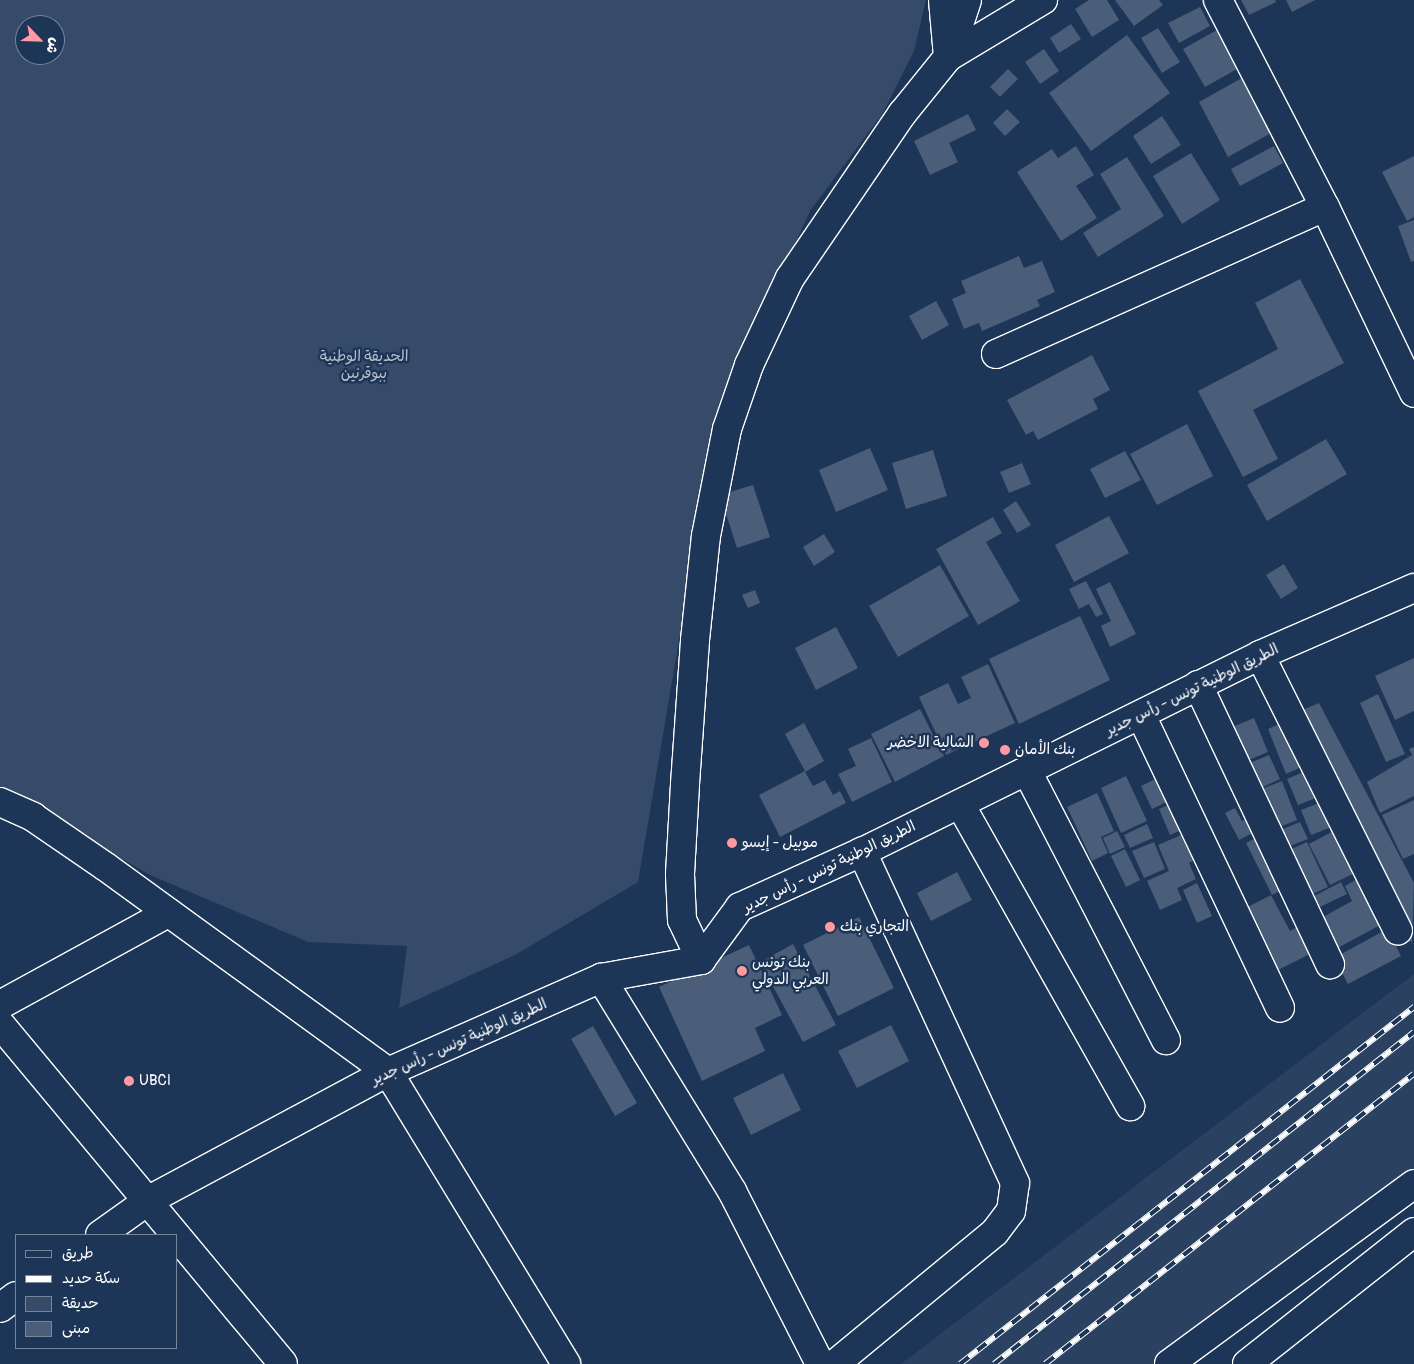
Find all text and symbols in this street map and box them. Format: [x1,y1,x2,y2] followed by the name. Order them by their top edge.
[15,15,65,65] north arrow
[42,35,64,56] text: ش
[320,347,408,382] park label: الحديقة الوطنية ببوقرنين
[1102,640,1282,740] street label: الطريق الوطنية تونس - رأس جدير
[888,734,974,752] place label: الشالية الاخضر
[978,737,990,749] marker: الشالية الاخضر
[1015,741,1076,759] place label: بنك الأمان
[999,744,1011,756] marker: بنك الأمان
[739,817,919,917] street label: الطريق الوطنية تونس - رأس جدير
[742,834,818,852] place label: موبيل - إيسو
[726,837,738,849] marker: موبيل - إيسو
[840,918,909,936] place label: التجاري بنك
[824,921,836,933] marker: التجاري بنك
[752,953,829,988] place label: بنك تونس العربي الدولي
[736,965,748,977] marker: بنك تونس العربي الدولي
[368,995,550,1089] street label: الطريق الوطنية تونس - رأس جدير
[139,1072,171,1090] place label: UBCI
[123,1075,135,1087] marker: UBCI
[15,1234,178,1349] legend
[62,1244,94,1263] text: طريق
[62,1269,120,1288] text: سكة حديد
[62,1294,99,1313] text: حديقة
[62,1319,90,1338] text: مبنى

